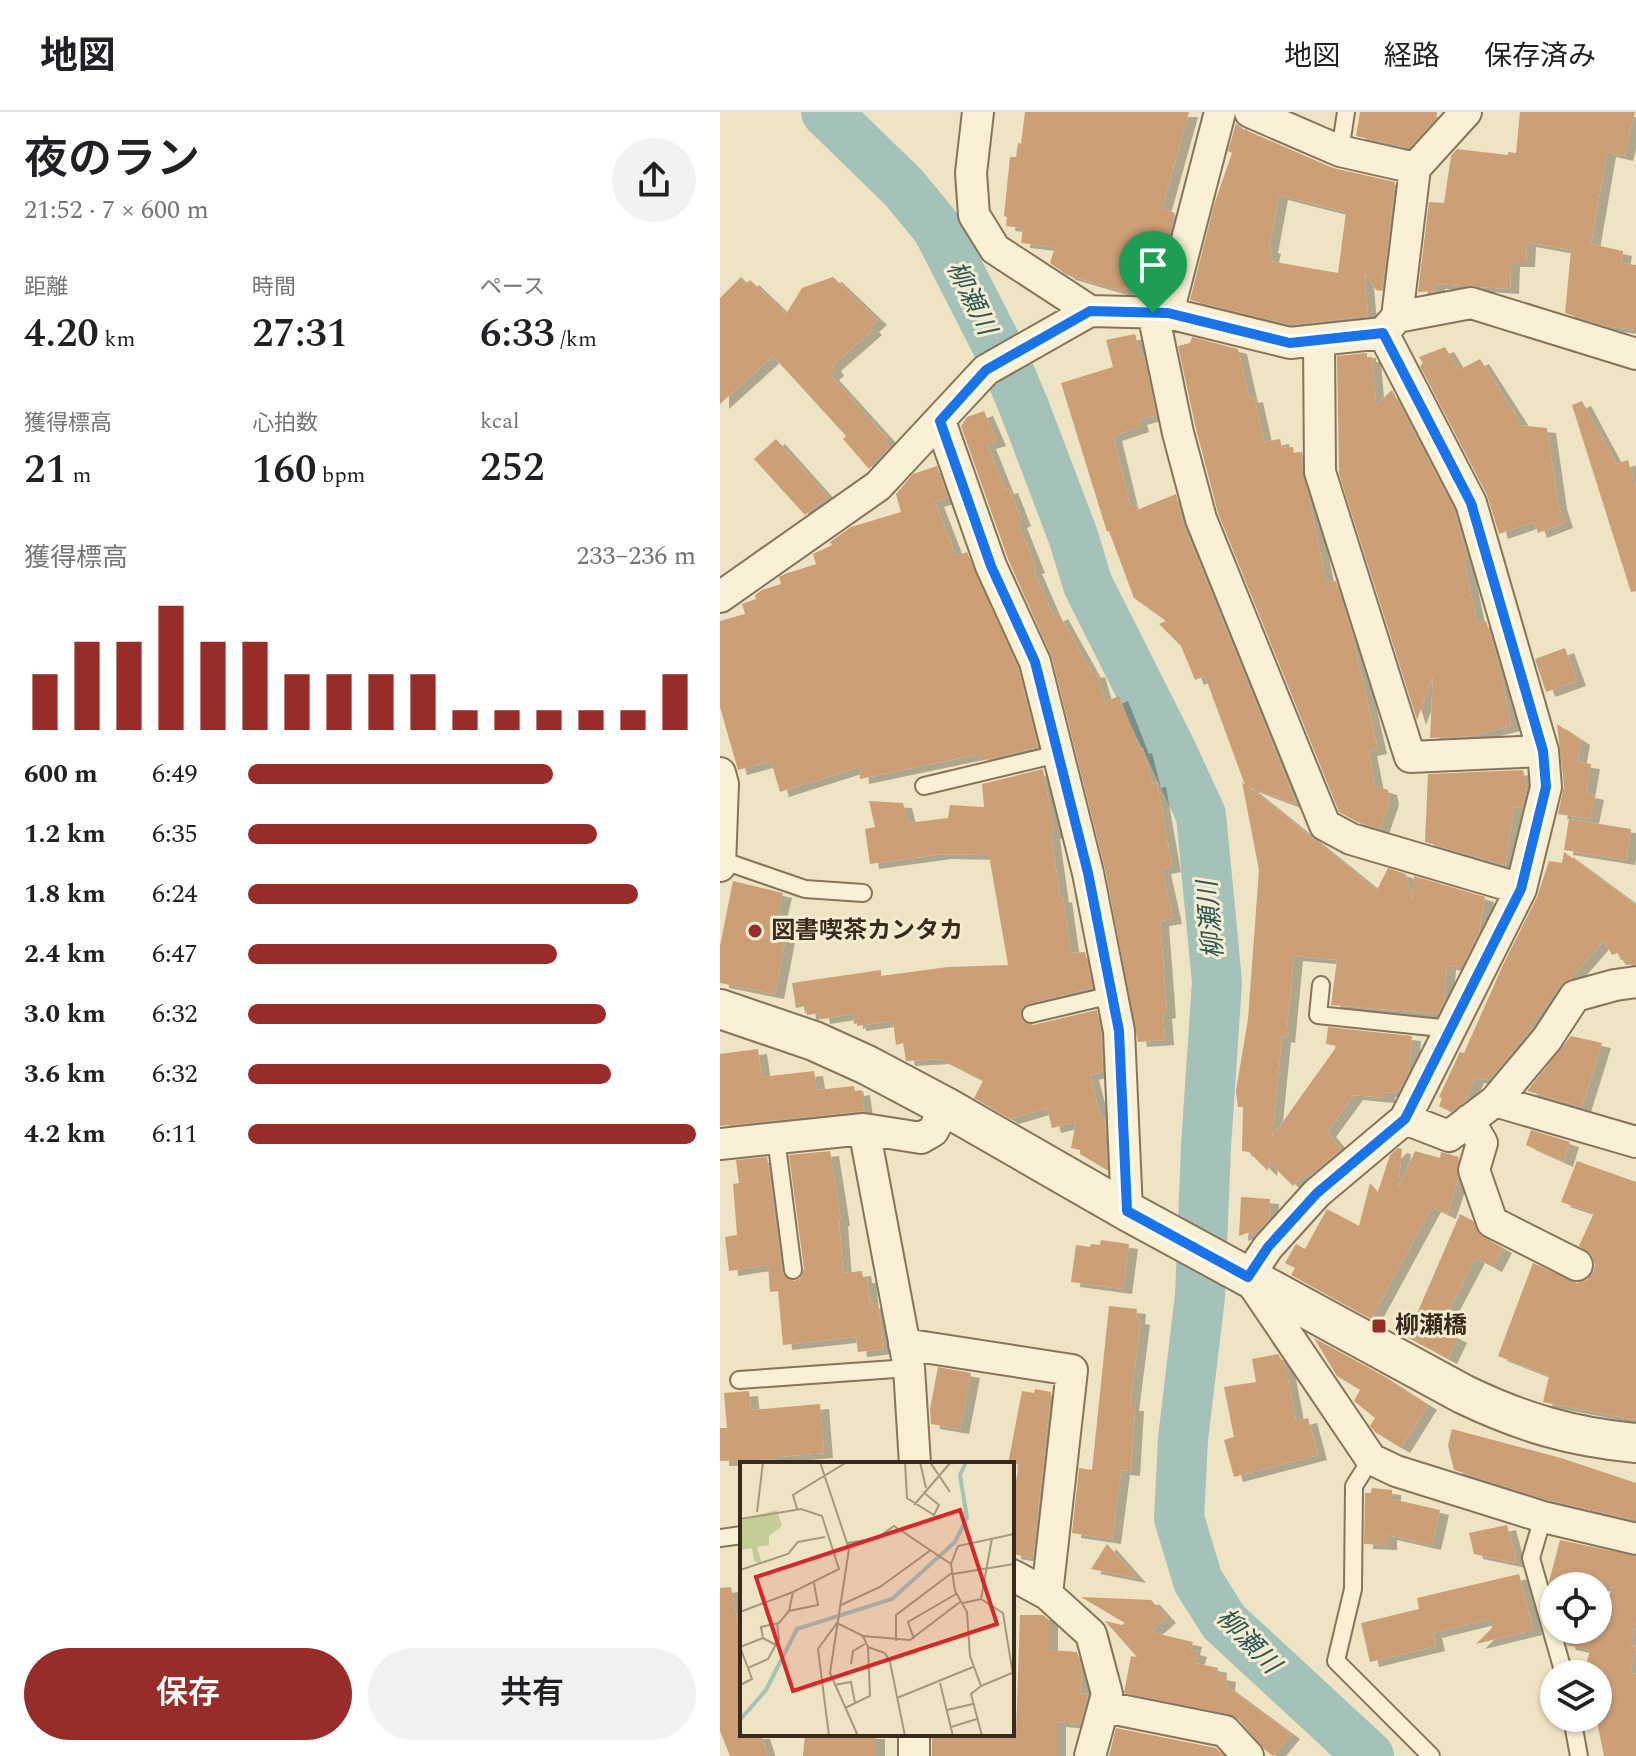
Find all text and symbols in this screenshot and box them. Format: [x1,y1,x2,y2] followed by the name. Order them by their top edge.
[40,28,116,86] text: 地図
[1284,35,1340,78] text: 地図
[1384,35,1440,78] text: 経路
[1484,35,1596,78] text: 保存済み
[24,126,200,193] text: 夜のラン
[612,138,696,222] button: share
[24,190,209,230] text: 21:52 · 7 × 600 m
[1119,231,1187,313] pin
[1131,243,1175,287] icon: arrive
[936,254,1007,345] water label: 柳瀬川
[24,271,68,304] text: 距離
[252,271,296,304] text: 時間
[480,271,545,304] text: ペース
[24,304,99,365] text: 4.20
[252,304,348,365] text: 27:31
[480,304,555,365] text: 6:33
[99,323,135,356] text: km
[555,323,597,356] text: /km
[480,405,520,438] text: kcal
[24,407,112,440] text: 獲得標高
[252,407,318,440] text: 心拍数
[480,438,544,499] text: 252
[24,440,67,501] text: 21
[252,440,316,501] text: 160
[67,459,91,492] text: m
[316,459,366,492] text: bpm
[576,536,696,576] text: 233–236 m
[24,538,128,578] text: 獲得標高
[24,754,98,794] text: 600 m
[152,754,198,794] text: 6:49
[24,814,106,854] text: 1.2 km
[152,814,198,854] text: 6:35
[24,874,106,914] text: 1.8 km
[152,874,198,914] text: 6:24
[1187,876,1234,961] water label: 柳瀬川
[771,913,963,949] place label: 図書喫茶カンタカ
[746,922,764,940] marker: 図書喫茶カンタカ
[24,934,106,974] text: 2.4 km
[152,934,198,974] text: 6:47
[24,994,106,1034] text: 3.0 km
[152,994,198,1034] text: 6:32
[24,1054,106,1094] text: 3.6 km
[152,1054,198,1094] text: 6:32
[24,1114,106,1154] text: 4.2 km
[152,1114,198,1154] text: 6:11
[1395,1308,1467,1344] place label: 柳瀬橋
[1370,1317,1388,1335] marker: 柳瀬橋
[740,1462,1014,1736] inset map
[1540,1572,1612,1732] map controls
[1540,1572,1612,1644] button: locate
[1207,1599,1292,1685] water label: 柳瀬川
[24,1648,352,1740] button: 保存
[368,1648,696,1740] button: 共有
[1540,1660,1612,1732] button: layers

